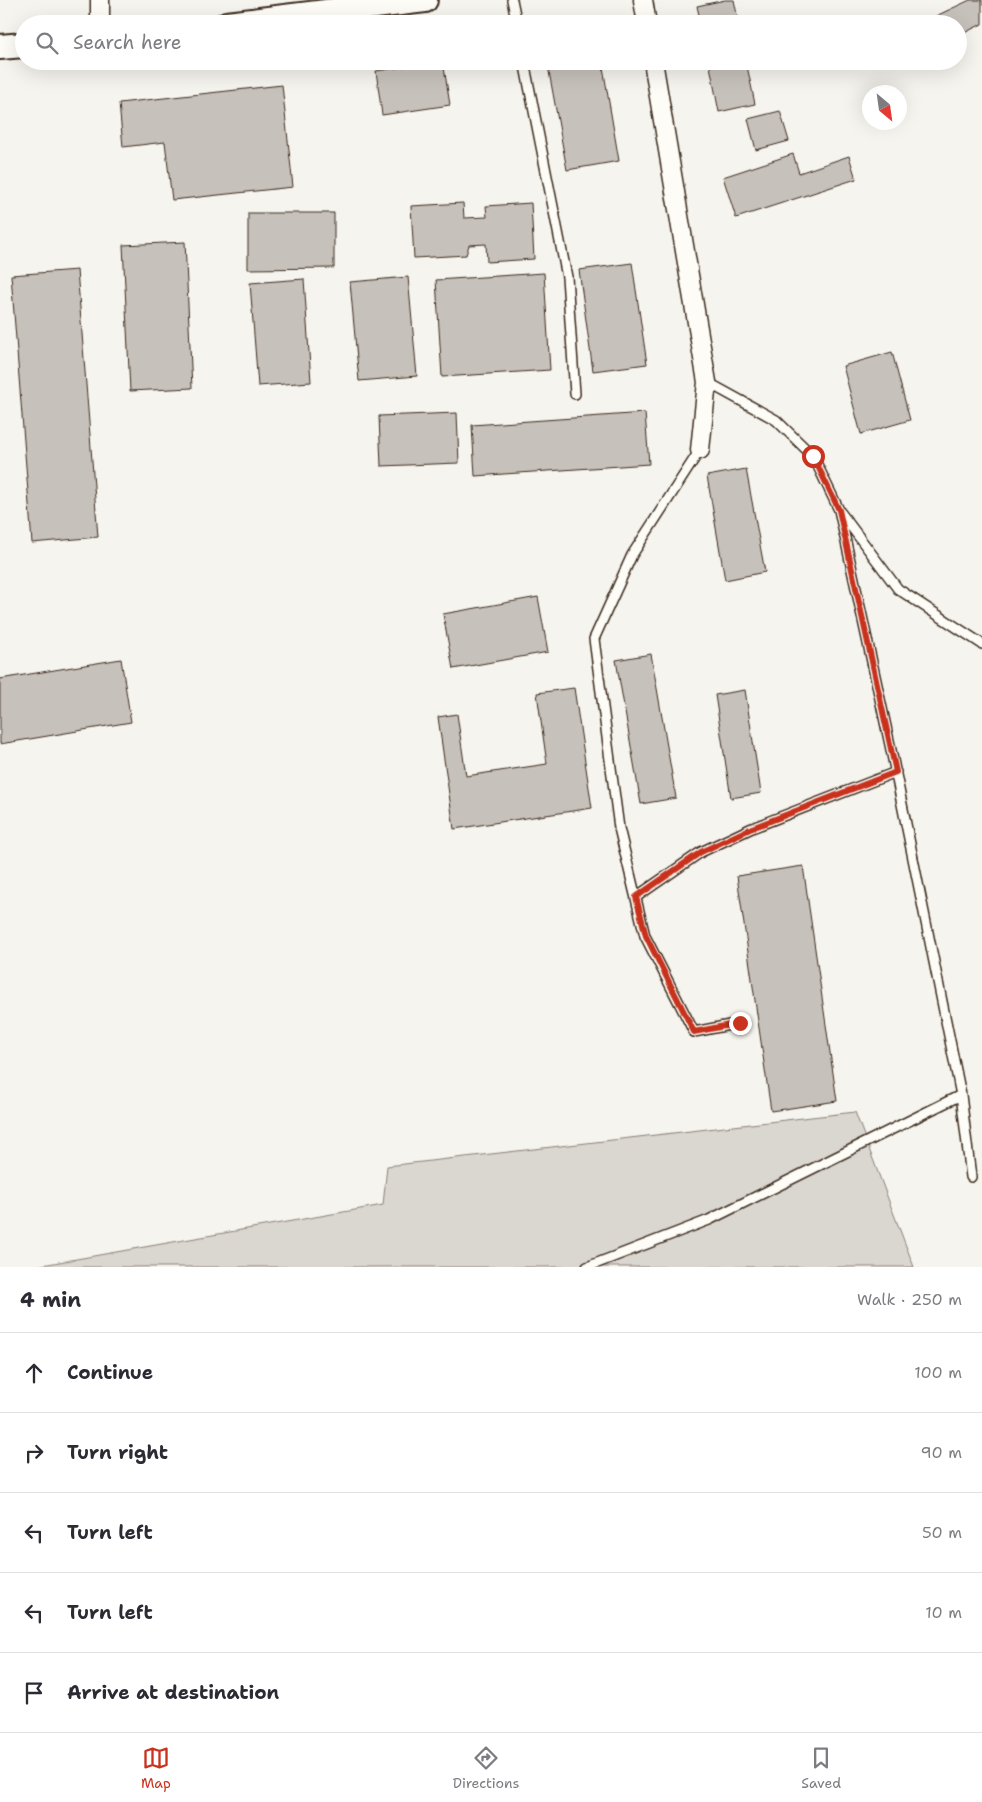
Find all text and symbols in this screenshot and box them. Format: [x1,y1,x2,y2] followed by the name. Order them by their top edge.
[15,15,967,70] search box
[33,29,61,57] icon: search
[73,30,182,55] text: Search here
[862,85,907,130] north arrow
[802,445,825,468] route start
[729,1012,752,1035] route end
[20,1286,81,1314] text: 4 min
[857,1289,962,1310] text: Walk · 250 m
[20,1359,48,1387] icon: ahead
[67,1360,153,1385] text: Continue
[914,1362,962,1383] text: 100 m
[20,1439,48,1467] icon: right
[67,1440,168,1465] text: Turn right
[921,1442,962,1463] text: 90 m
[20,1519,48,1547] icon: left
[67,1520,153,1545] text: Turn left
[922,1522,962,1543] text: 50 m
[20,1599,48,1627] icon: left
[67,1600,153,1625] text: Turn left
[925,1602,962,1623] text: 10 m
[20,1679,48,1707] icon: arrive
[67,1680,279,1705] text: Arrive at destination
[141,1744,171,1792] tab: Map
[453,1744,519,1792] tab: Directions
[801,1744,841,1792] tab: Saved

